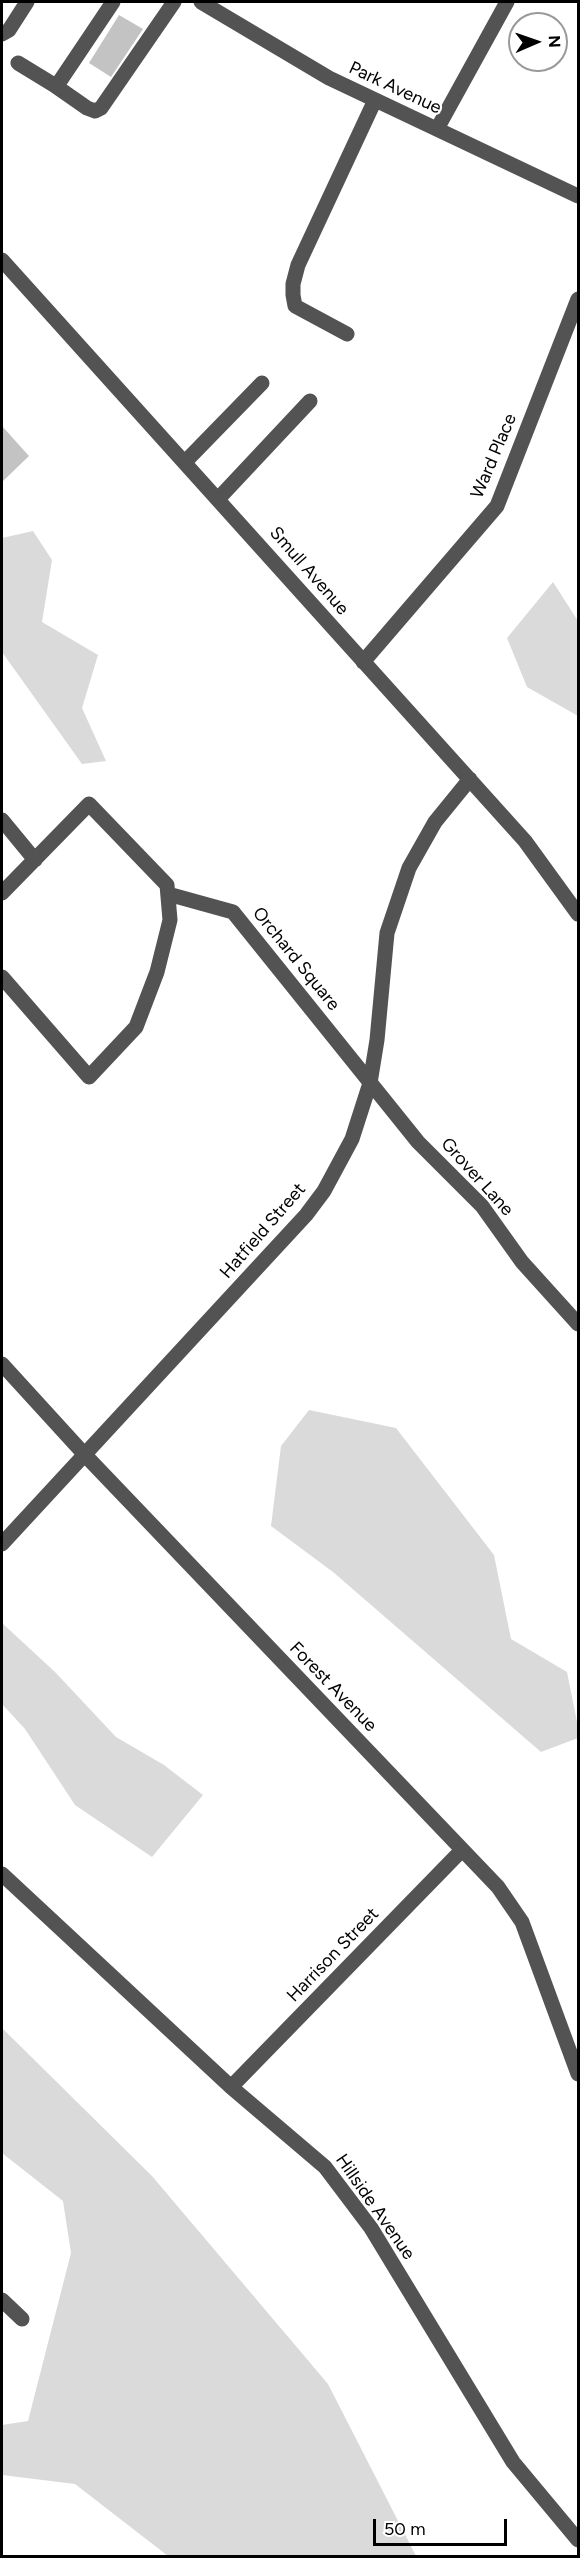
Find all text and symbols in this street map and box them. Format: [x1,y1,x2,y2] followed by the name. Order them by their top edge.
[508,12,568,72] north arrow
[545,35,564,48] text: N
[345,57,445,119] street label: Park Avenue
[466,410,522,502] street label: Ward Place
[265,523,353,619] street label: Smull Avenue
[248,903,344,1015] street label: Orchard Square
[436,1133,518,1221] street label: Grover Lane
[216,1179,310,1283] street label: Hatfield Street
[285,1638,381,1736] street label: Forest Avenue
[283,1903,383,2007] street label: Harrison Street
[331,2150,419,2264] street label: Hillside Avenue
[376,2507,510,2545] scale bar
[384,2518,426,2540] text: 50 m

